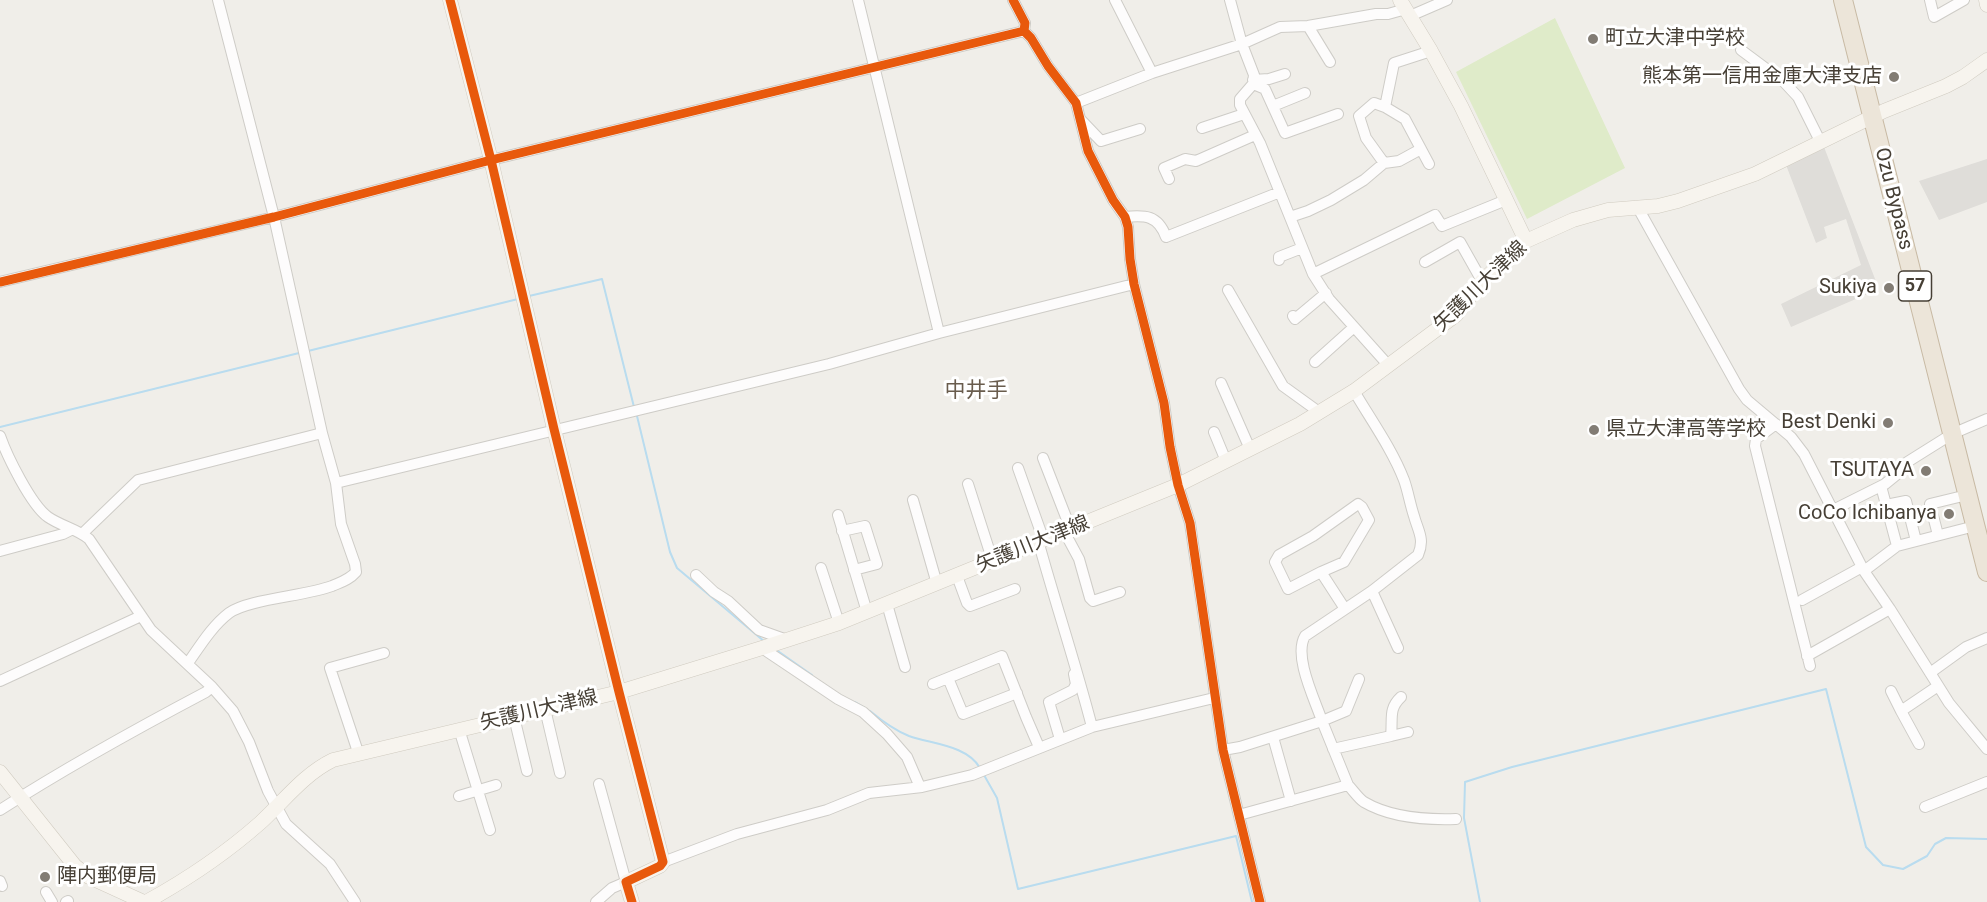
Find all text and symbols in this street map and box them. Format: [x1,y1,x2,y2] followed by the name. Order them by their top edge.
[1605,27,1745,51] place label: 町立大津中学校
[1586,32,1600,46] marker: 町立大津中学校
[1642,65,1882,89] place label: 熊本第一信用金庫大津支店
[1887,70,1901,84] marker: 熊本第一信用金庫大津支店
[1869,145,1917,253] street label: Ozu Bypass
[1430,237,1532,337] street label: 矢護川大津線
[1898,271,1932,301] road number: 57
[1819,276,1877,300] place label: Sukiya
[1882,281,1896,295] marker: Sukiya
[945,379,1007,405] district label: 中井手
[1781,411,1876,435] place label: Best Denki
[1881,416,1895,430] marker: Best Denki
[1606,418,1766,442] place label: 県立大津高等学校
[1587,423,1601,437] marker: 県立大津高等学校
[1830,459,1914,483] place label: TSUTAYA
[1919,464,1933,478] marker: TSUTAYA
[1798,502,1937,526] place label: CoCo Ichibanya
[1942,507,1956,521] marker: CoCo Ichibanya
[973,511,1093,579] street label: 矢護川大津線
[478,686,600,736] street label: 矢護川大津線
[57,865,157,889] place label: 陣内郵便局
[38,870,52,884] marker: 陣内郵便局

